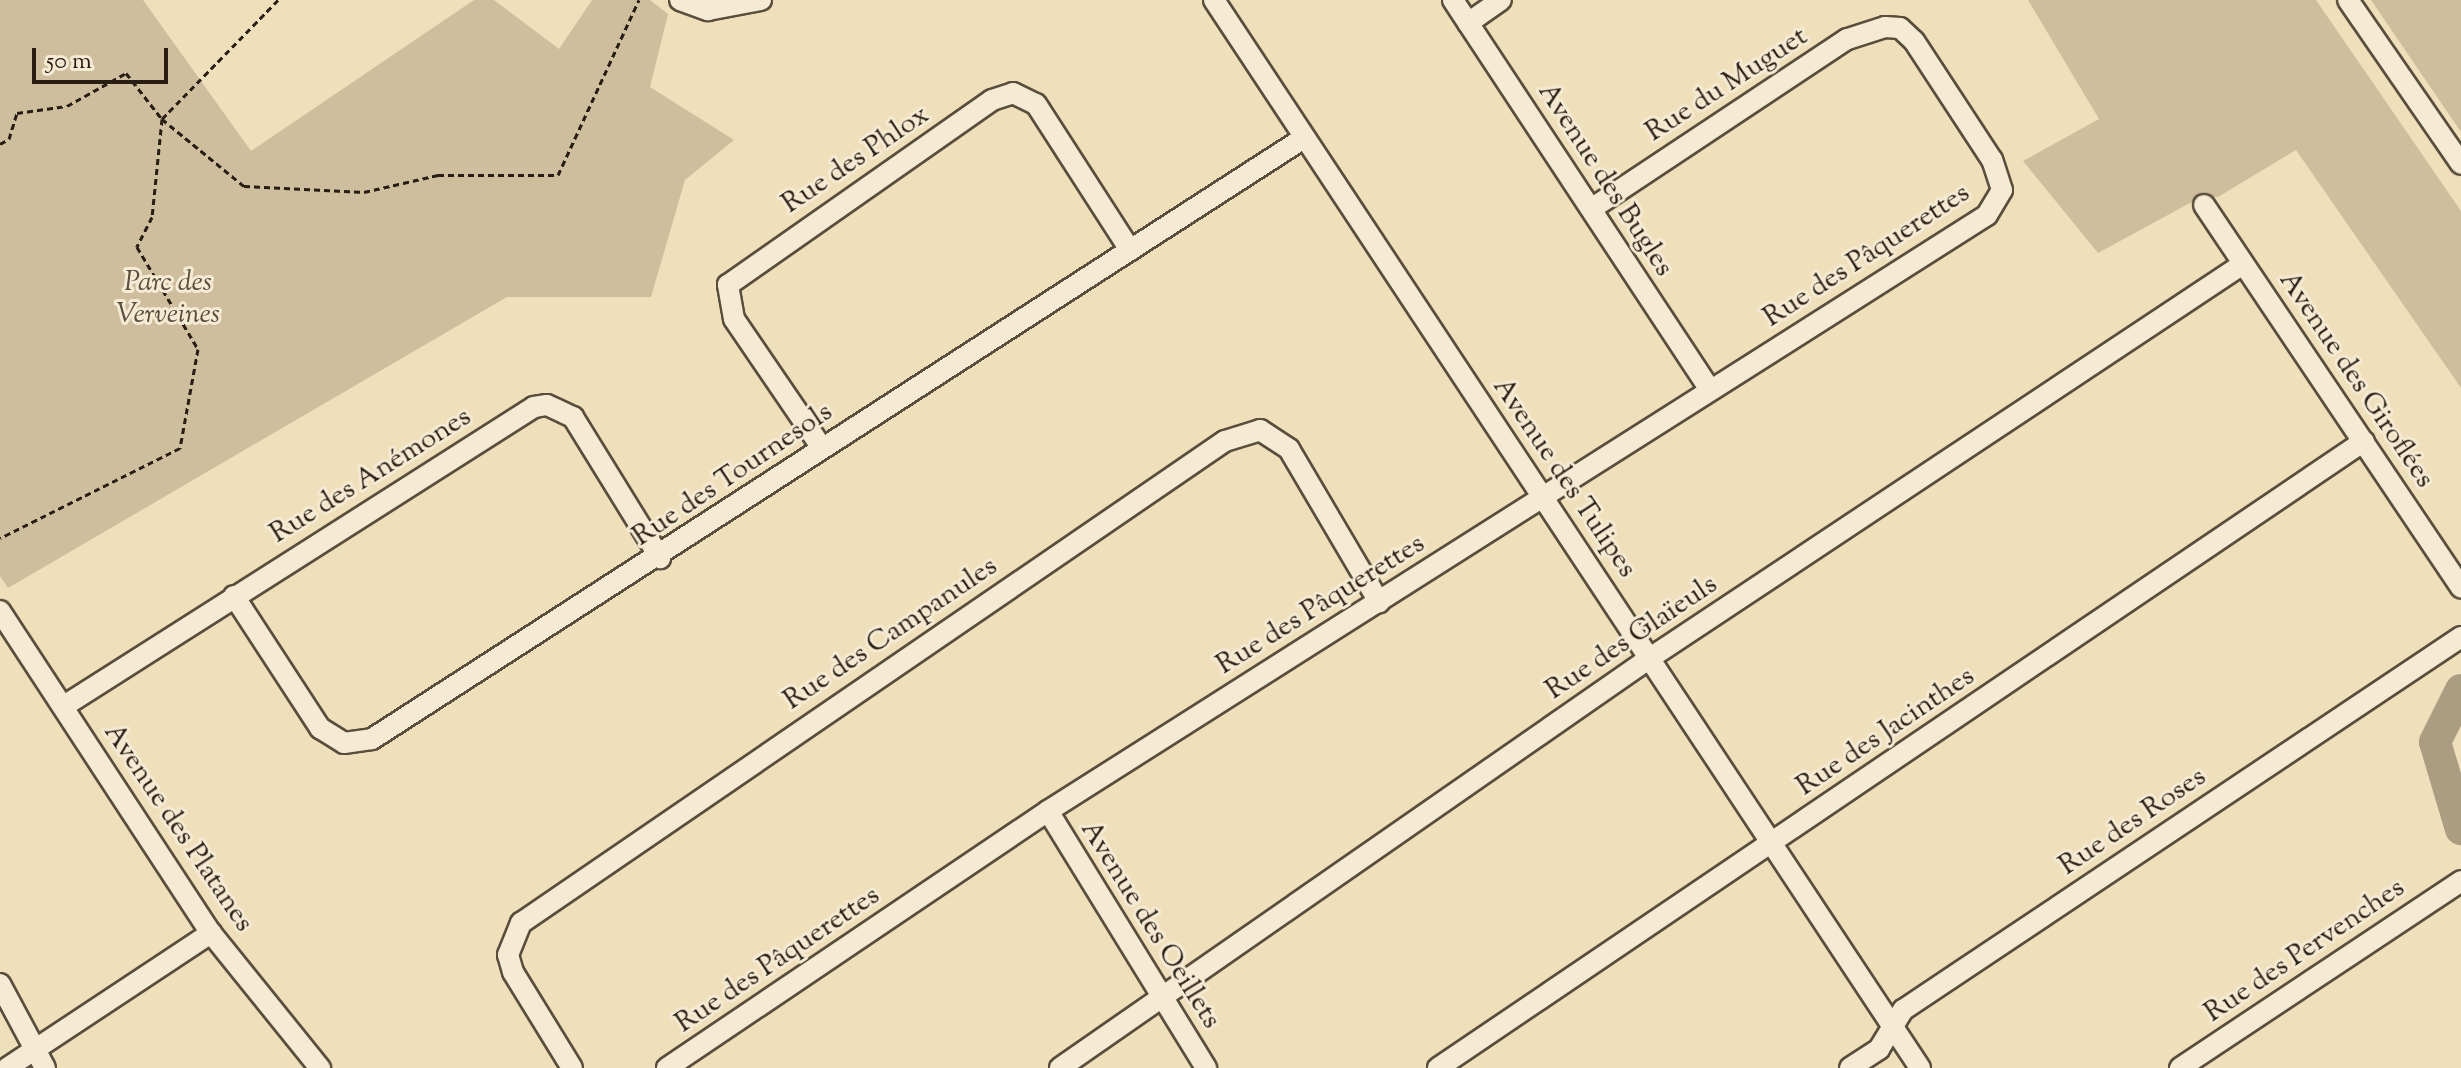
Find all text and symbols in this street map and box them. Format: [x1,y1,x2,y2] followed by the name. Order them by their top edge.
[1640,20,1814,150] street label: Rue du Muguet
[36,32,172,82] scale bar
[46,45,92,79] text: 50 m
[1530,77,1680,283] street label: Avenue des Bugles
[776,99,936,221] street label: Rue des Phlox
[1758,177,1976,335] street label: Rue des Pâquerettes
[2271,265,2441,495] street label: Avenue des Giroflées
[116,266,220,332] park label: Parc des Verveines
[1485,372,1643,584] street label: Avenue des Tulipes
[627,396,839,554] street label: Rue des Tournesols
[264,401,478,551] street label: Rue des Anémones
[1211,527,1431,683] street label: Rue des Pâquerettes
[778,550,1004,718] street label: Rue des Campanules
[1540,568,1724,708] street label: Rue des Glaïeuls
[1791,660,1981,804] street label: Rue des Jacinthes
[96,717,260,939] street label: Avenue des Platanes
[2053,761,2213,883] street label: Rue des Roses
[1072,815,1228,1035] street label: Avenue des Oeillets
[2199,872,2411,1030] street label: Rue des Pervenches
[670,879,886,1041] street label: Rue des Pâquerettes

